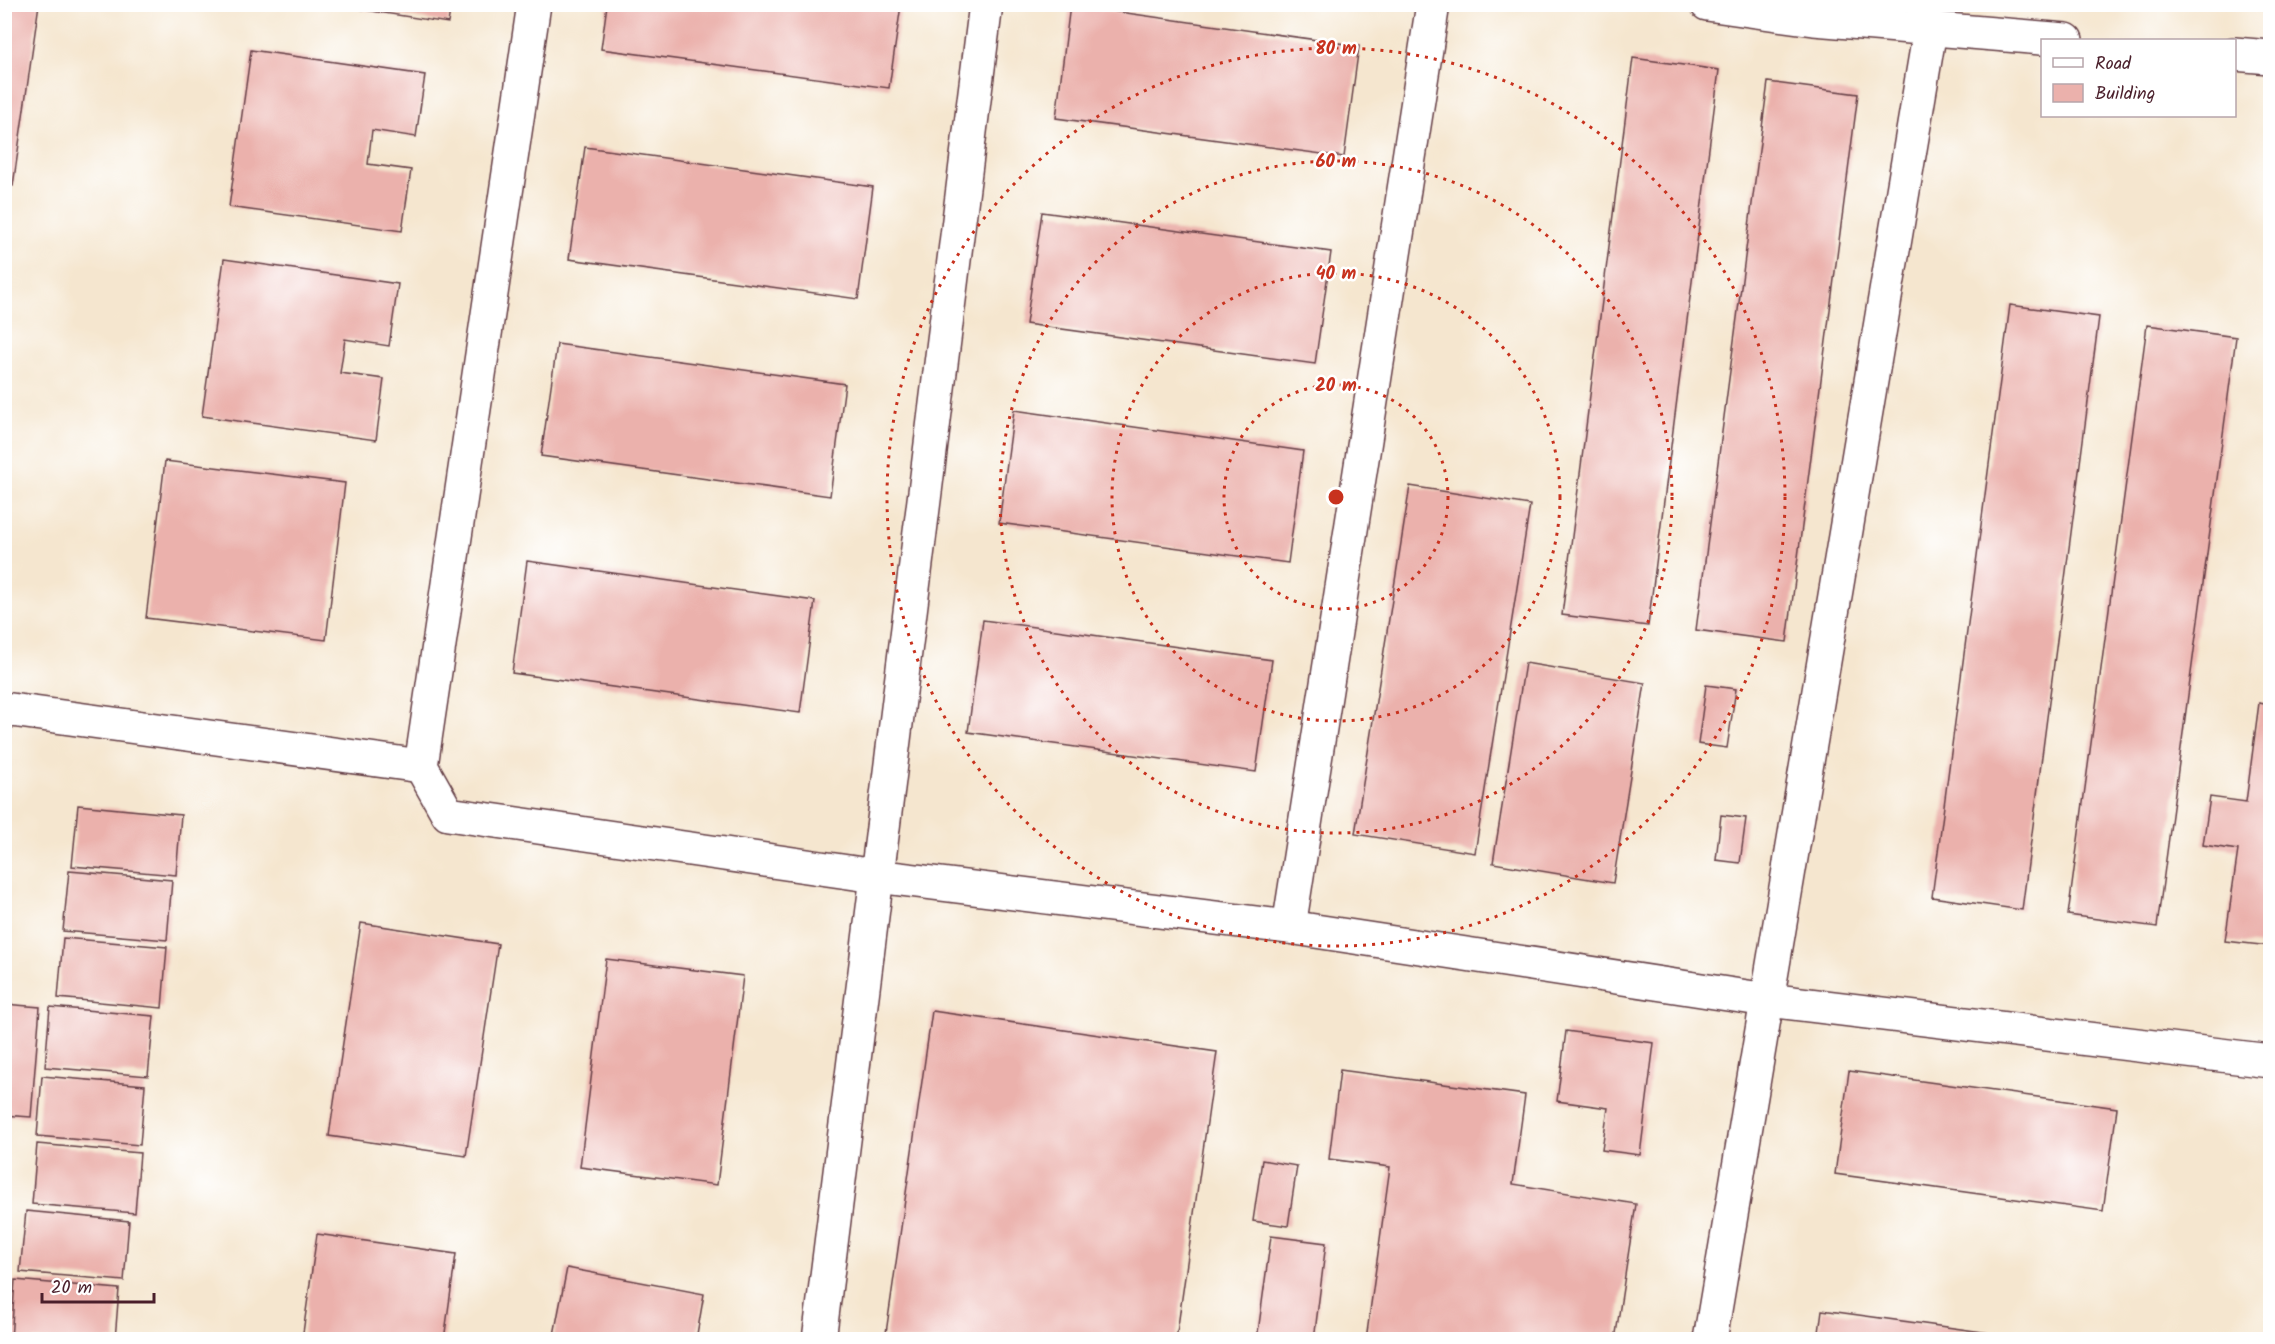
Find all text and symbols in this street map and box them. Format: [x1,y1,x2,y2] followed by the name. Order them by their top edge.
[1315,35,1357,64] text: 80 m
[2041,39,2236,117] legend
[2095,50,2132,79] text: Road
[2095,80,2155,109] text: Building
[1316,148,1357,177] text: 60 m
[1316,260,1357,289] text: 40 m
[1315,372,1357,401] text: 20 m
[1326,487,1346,507] centre of rings
[42,1266,154,1304] scale bar
[51,1274,92,1303] text: 20 m

